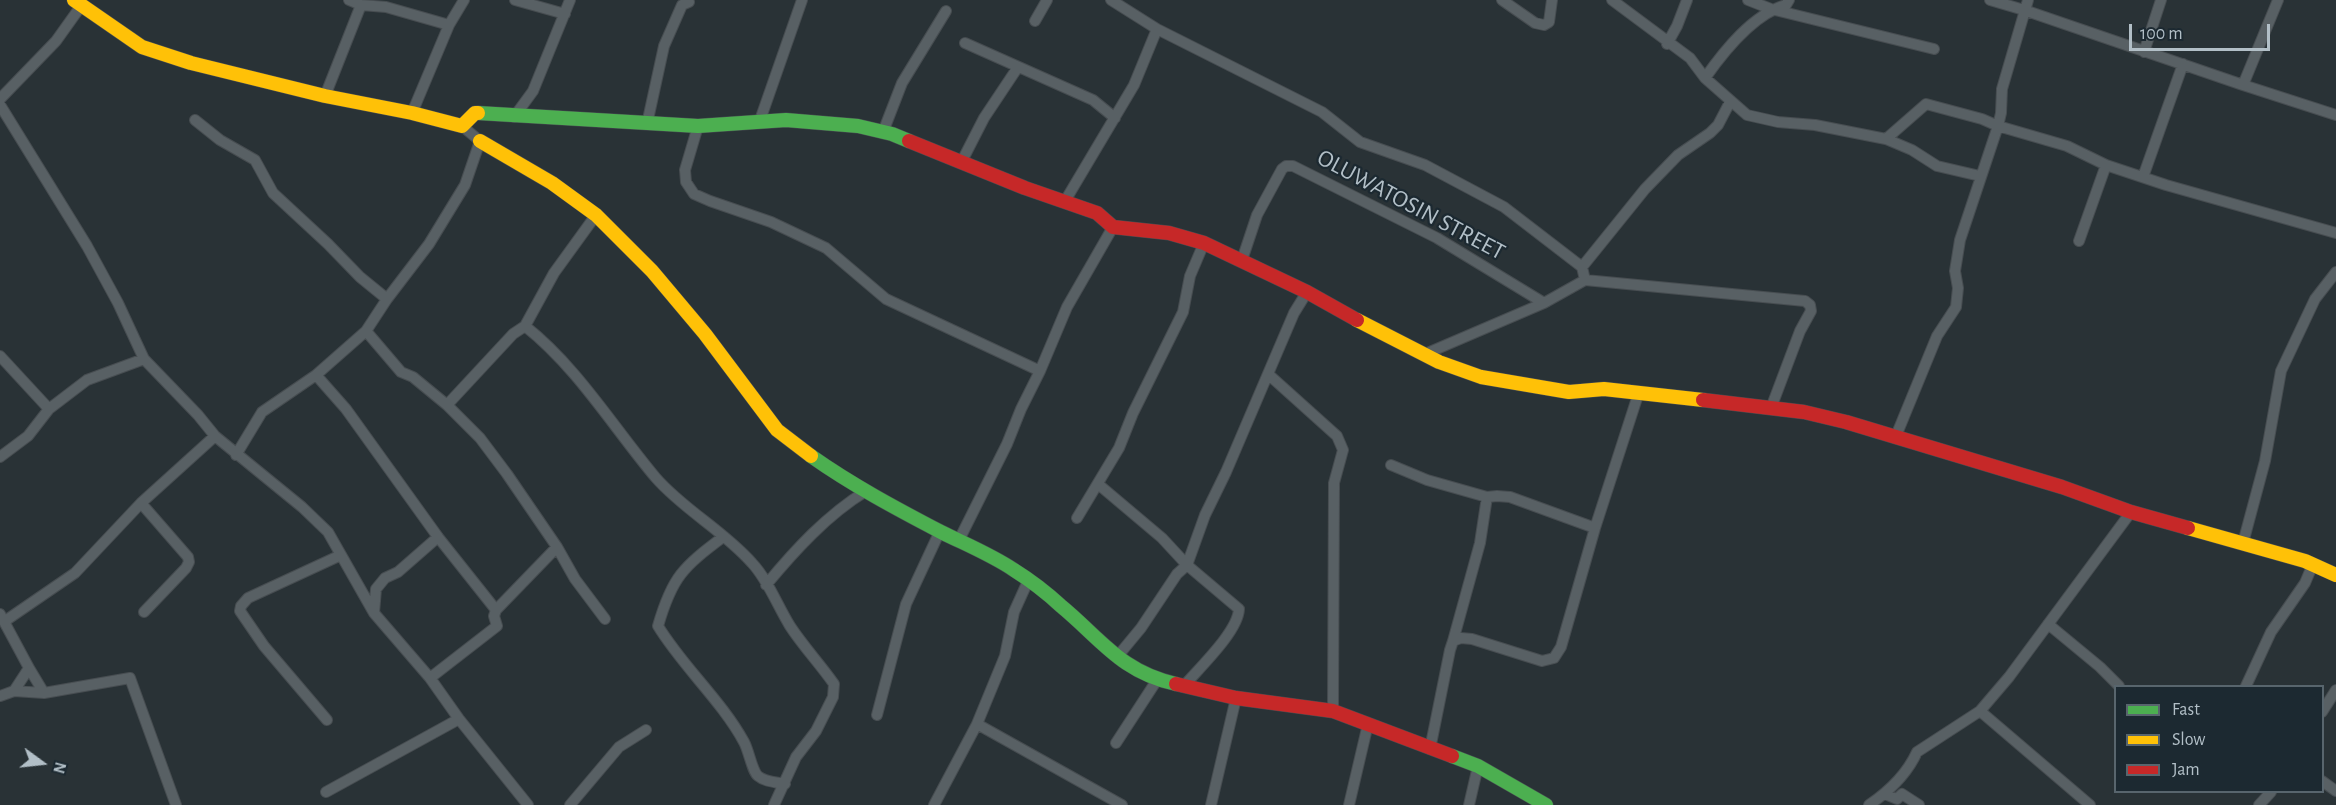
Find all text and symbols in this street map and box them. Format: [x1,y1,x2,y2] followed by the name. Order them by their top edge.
[2132,12,2273,50] scale bar
[2140,25,2183,43] text: 100 m
[1312,143,1510,267] street label: OLUWATOSIN STREET
[2114,685,2324,793] legend
[2172,701,2200,719] text: Fast
[2172,731,2205,749] text: Slow
[12,733,72,793] north arrow
[50,760,69,775] text: N
[2172,761,2200,779] text: Jam

